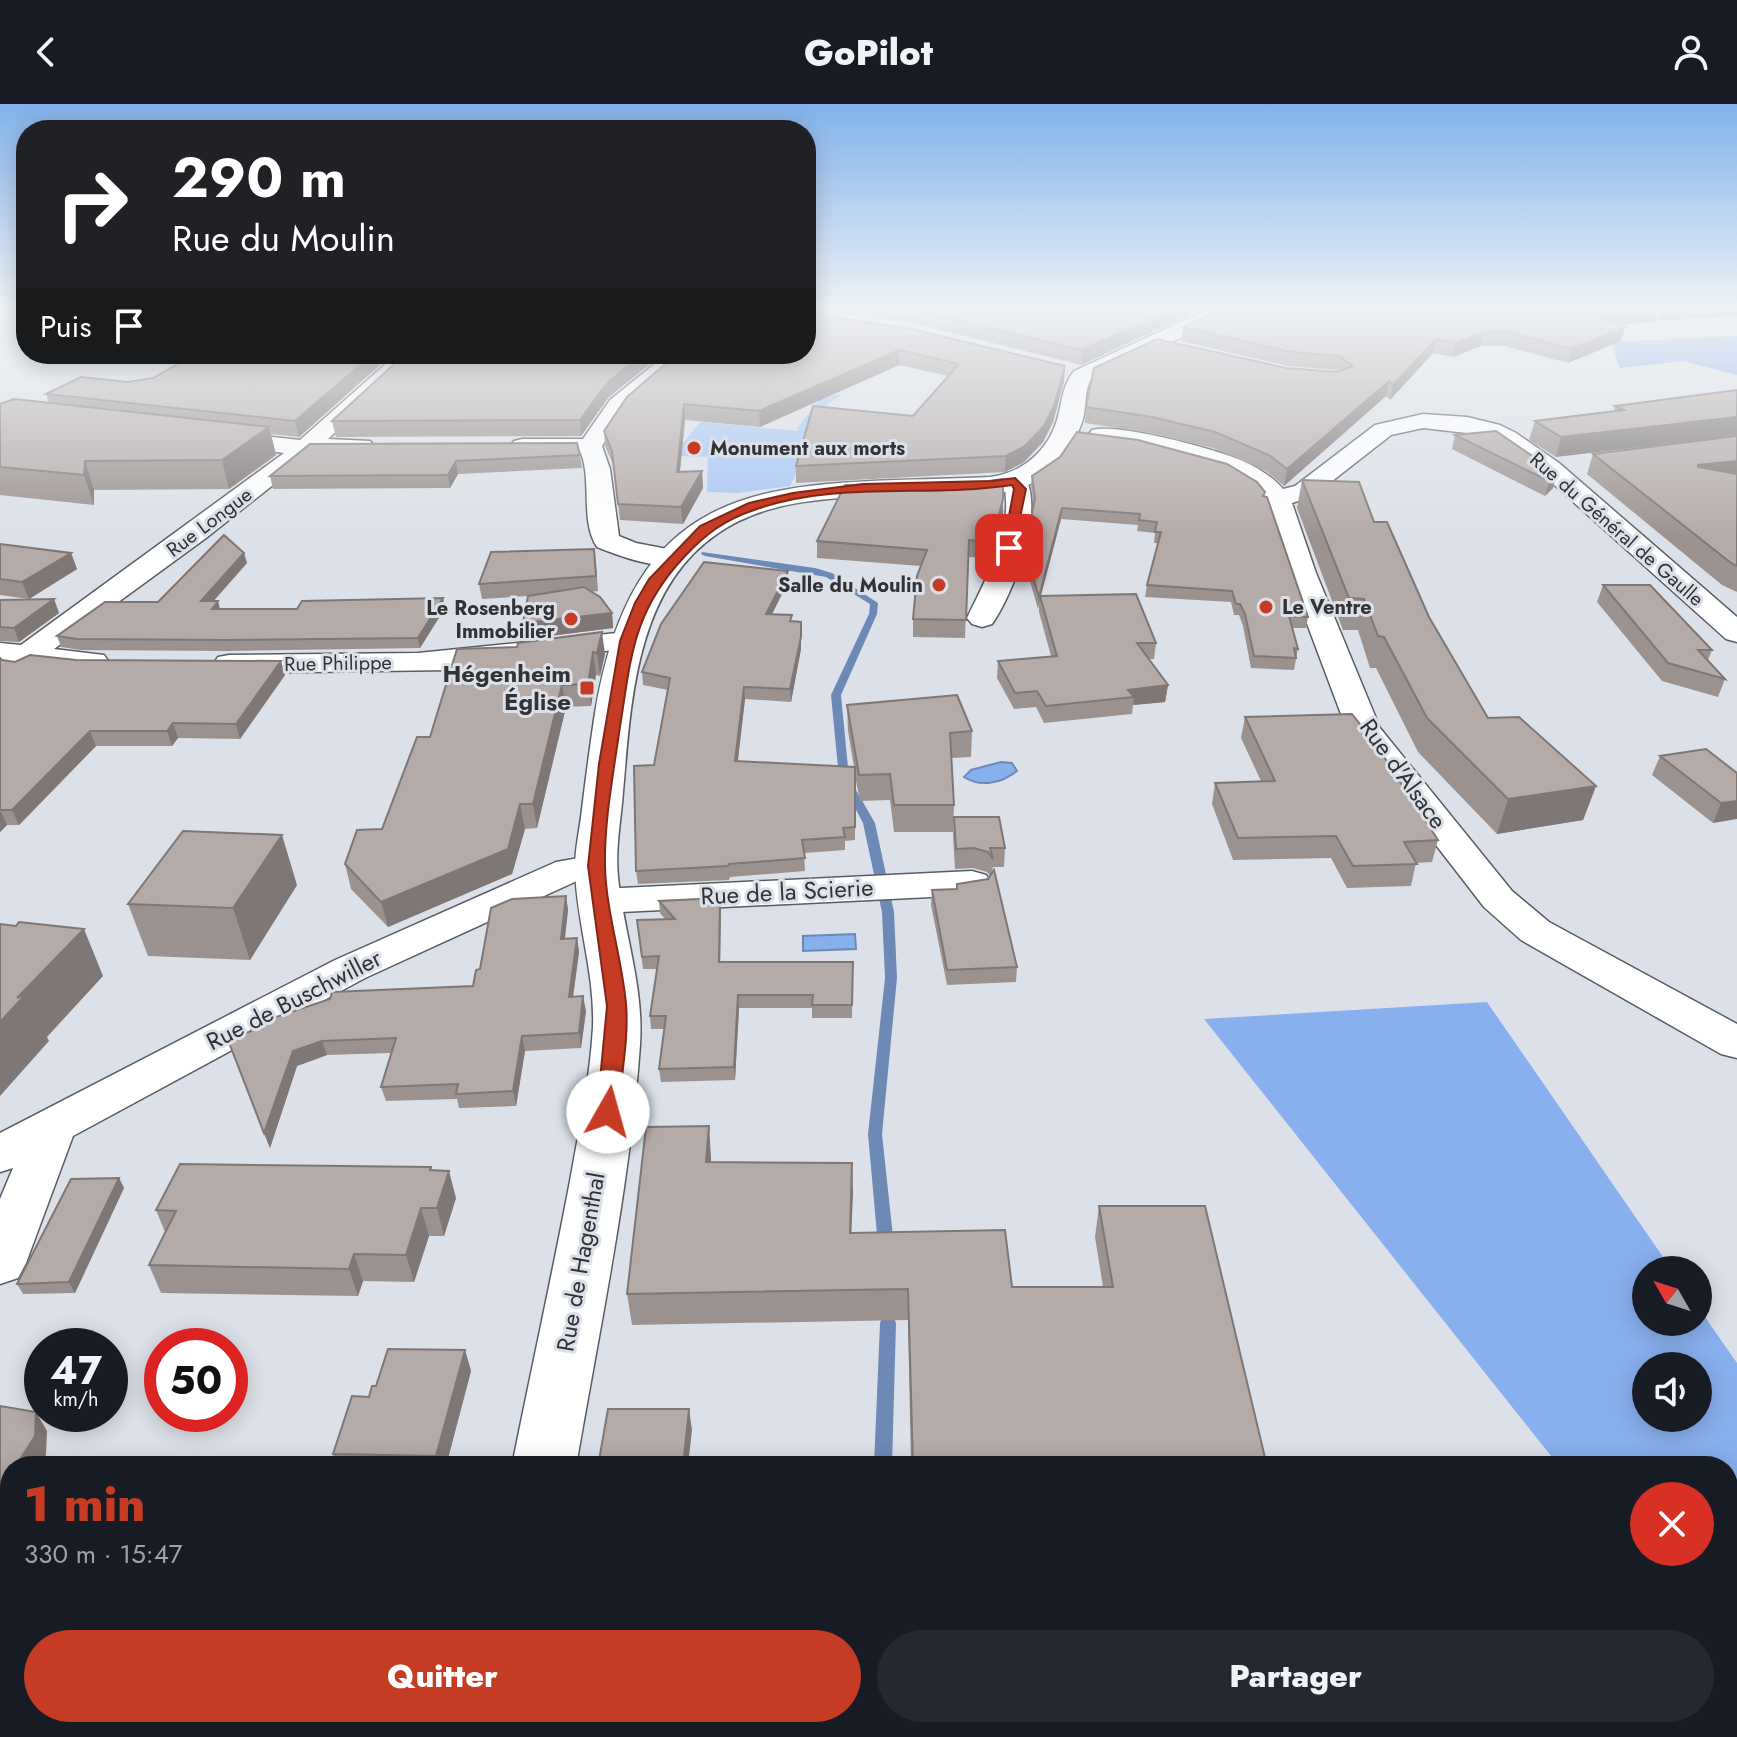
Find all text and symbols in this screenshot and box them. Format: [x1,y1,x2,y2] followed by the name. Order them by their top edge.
[804,26,933,78] text: GoPilot
[24,30,68,74] icon: back
[1669,30,1713,74] icon: person
[172,137,346,218] text: 290 m
[40,152,144,256] icon: right
[172,212,395,264] text: Rue du Moulin
[107,304,151,348] icon: arrive
[40,305,91,348] text: Puis
[710,434,905,463] place label: Monument aux morts
[685,439,703,457] marker: Monument aux morts
[1523,445,1710,613] street label: Rue du Général de Gaulle
[160,481,258,564] street label: Rue Longue
[975,514,1043,582] pin
[987,526,1031,570] icon: arrive
[778,571,923,600] place label: Salle du Moulin
[930,576,948,594] marker: Salle du Moulin
[1282,593,1372,622] place label: Le Ventre
[426,594,556,646] place label: Le Rosenberg Immobilier
[1257,598,1275,616] marker: Le Ventre
[562,610,580,628] marker: Le Rosenberg Immobilier
[284,648,392,679] street label: Rue Philippe
[442,656,571,719] place label: Hégenheim Église
[578,679,596,697] marker: Hégenheim Église
[1351,711,1455,836] street label: Rue d'Alsace
[700,869,874,914] street label: Rue de la Scierie
[200,940,388,1059] street label: Rue de Buschwiller
[566,1070,650,1154] position arrow
[548,1169,614,1354] street label: Rue de Hagenthal
[1632,1256,1712,1336] north arrow
[1632,1256,1712,1432] map controls
[144,1328,248,1432] speed limit sign: 50
[50,1341,102,1399] text: 47
[1632,1352,1712,1432] button: sound
[53,1385,99,1414] text: km/h
[24,1470,145,1539] text: 1 min
[1630,1482,1714,1566] button: close
[24,1535,182,1573] text: 330 m · 15:47
[24,1630,861,1722] button: Quitter
[877,1630,1714,1722] button: Partager

